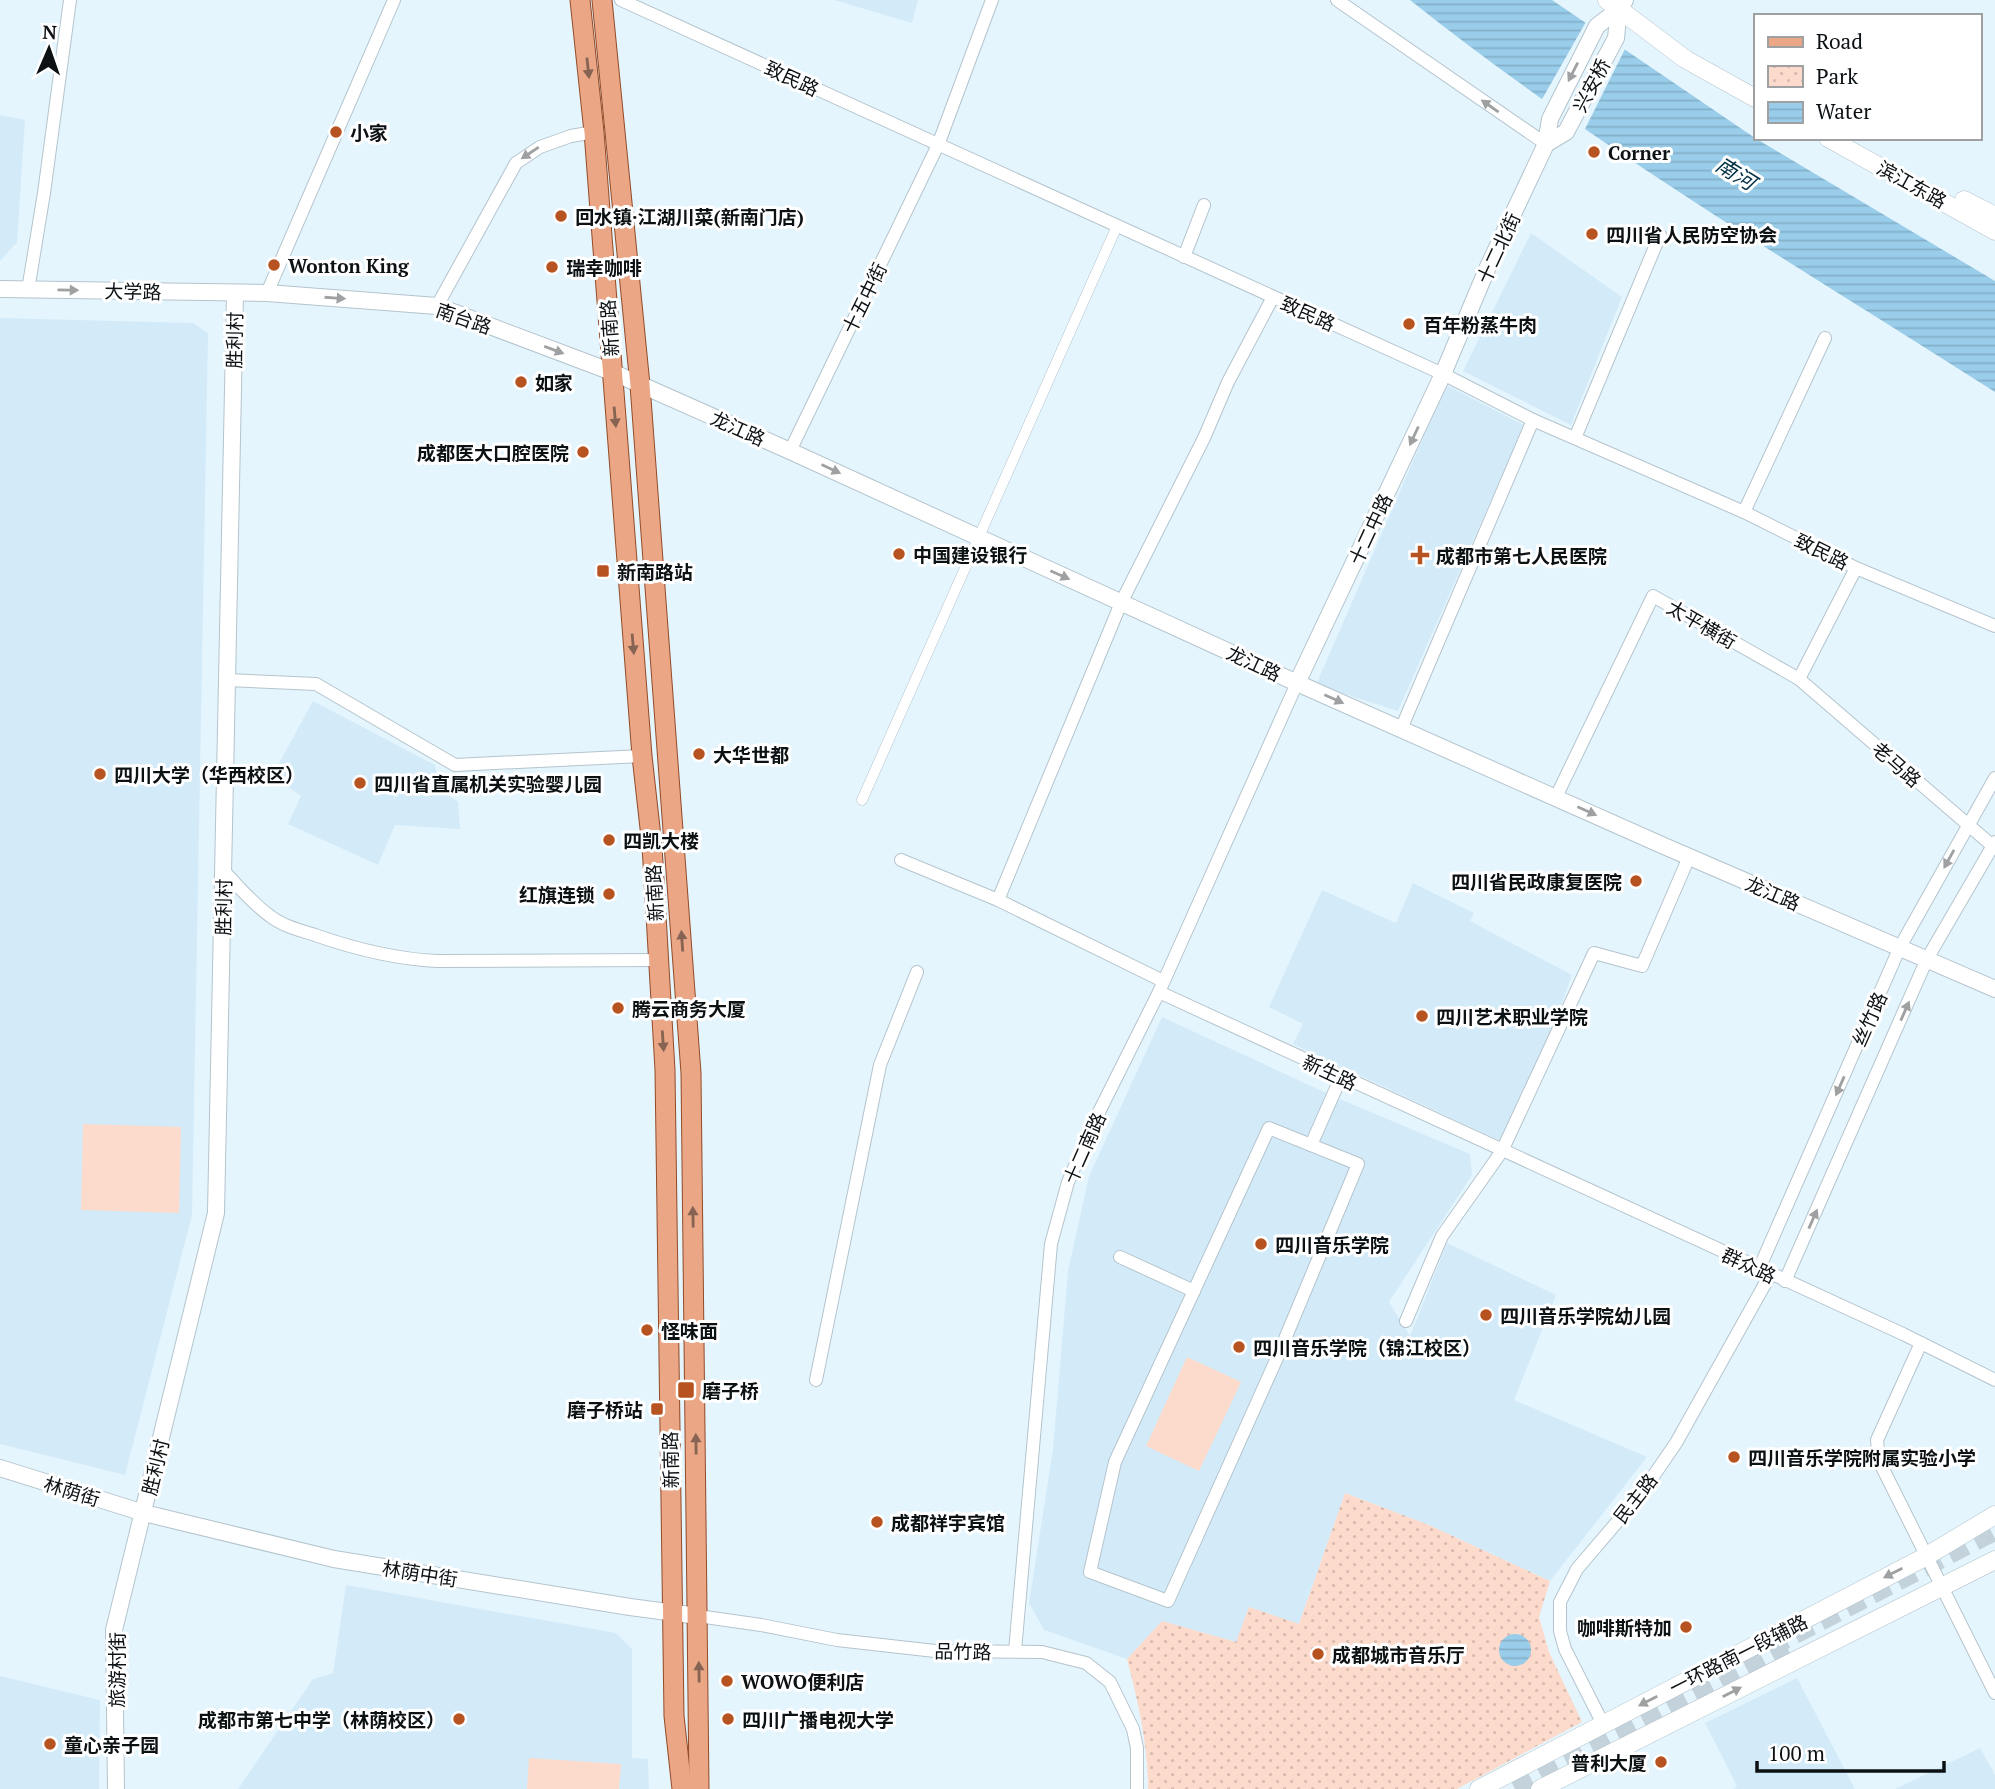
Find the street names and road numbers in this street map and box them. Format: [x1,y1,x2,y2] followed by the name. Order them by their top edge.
[1567,54,1615,116] street label: 兴安桥
[761,55,823,101] street label: 致民路
[1873,155,1951,213] street label: 滨江东路
[1471,208,1525,288] street label: 十二北街
[836,258,892,338] street label: 十五中街
[104,278,162,304] street label: 大学路
[1277,290,1339,336] street label: 致民路
[433,297,495,339] street label: 南台路
[595,299,623,357] street label: 新南路
[221,311,247,369] street label: 胜利村
[707,405,769,451] street label: 龙江路
[1343,489,1397,569] street label: 十二中路
[1791,527,1853,575] street label: 致民路
[1663,594,1741,654] street label: 太平横街
[1223,640,1285,686] street label: 龙江路
[1867,736,1927,792] street label: 老马路
[640,864,668,922] street label: 新南路
[1742,870,1804,916] street label: 龙江路
[210,878,236,936] street label: 胜利村
[1846,988,1892,1050] street label: 丝竹路
[1299,1049,1361,1095] street label: 新生路
[1057,1108,1111,1188] street label: 十二南路
[1718,1242,1780,1288] street label: 群众路
[657,1431,683,1489] street label: 新南路
[136,1436,174,1498] street label: 胜利村
[1608,1468,1662,1528] street label: 民主路
[41,1471,103,1511] street label: 林荫街
[381,1555,459,1591] street label: 林荫中街
[1665,1608,1811,1700] street label: 一环路南一段辅路
[104,1632,129,1708] street label: 旅游村街
[934,1638,992,1664] street label: 品竹路

